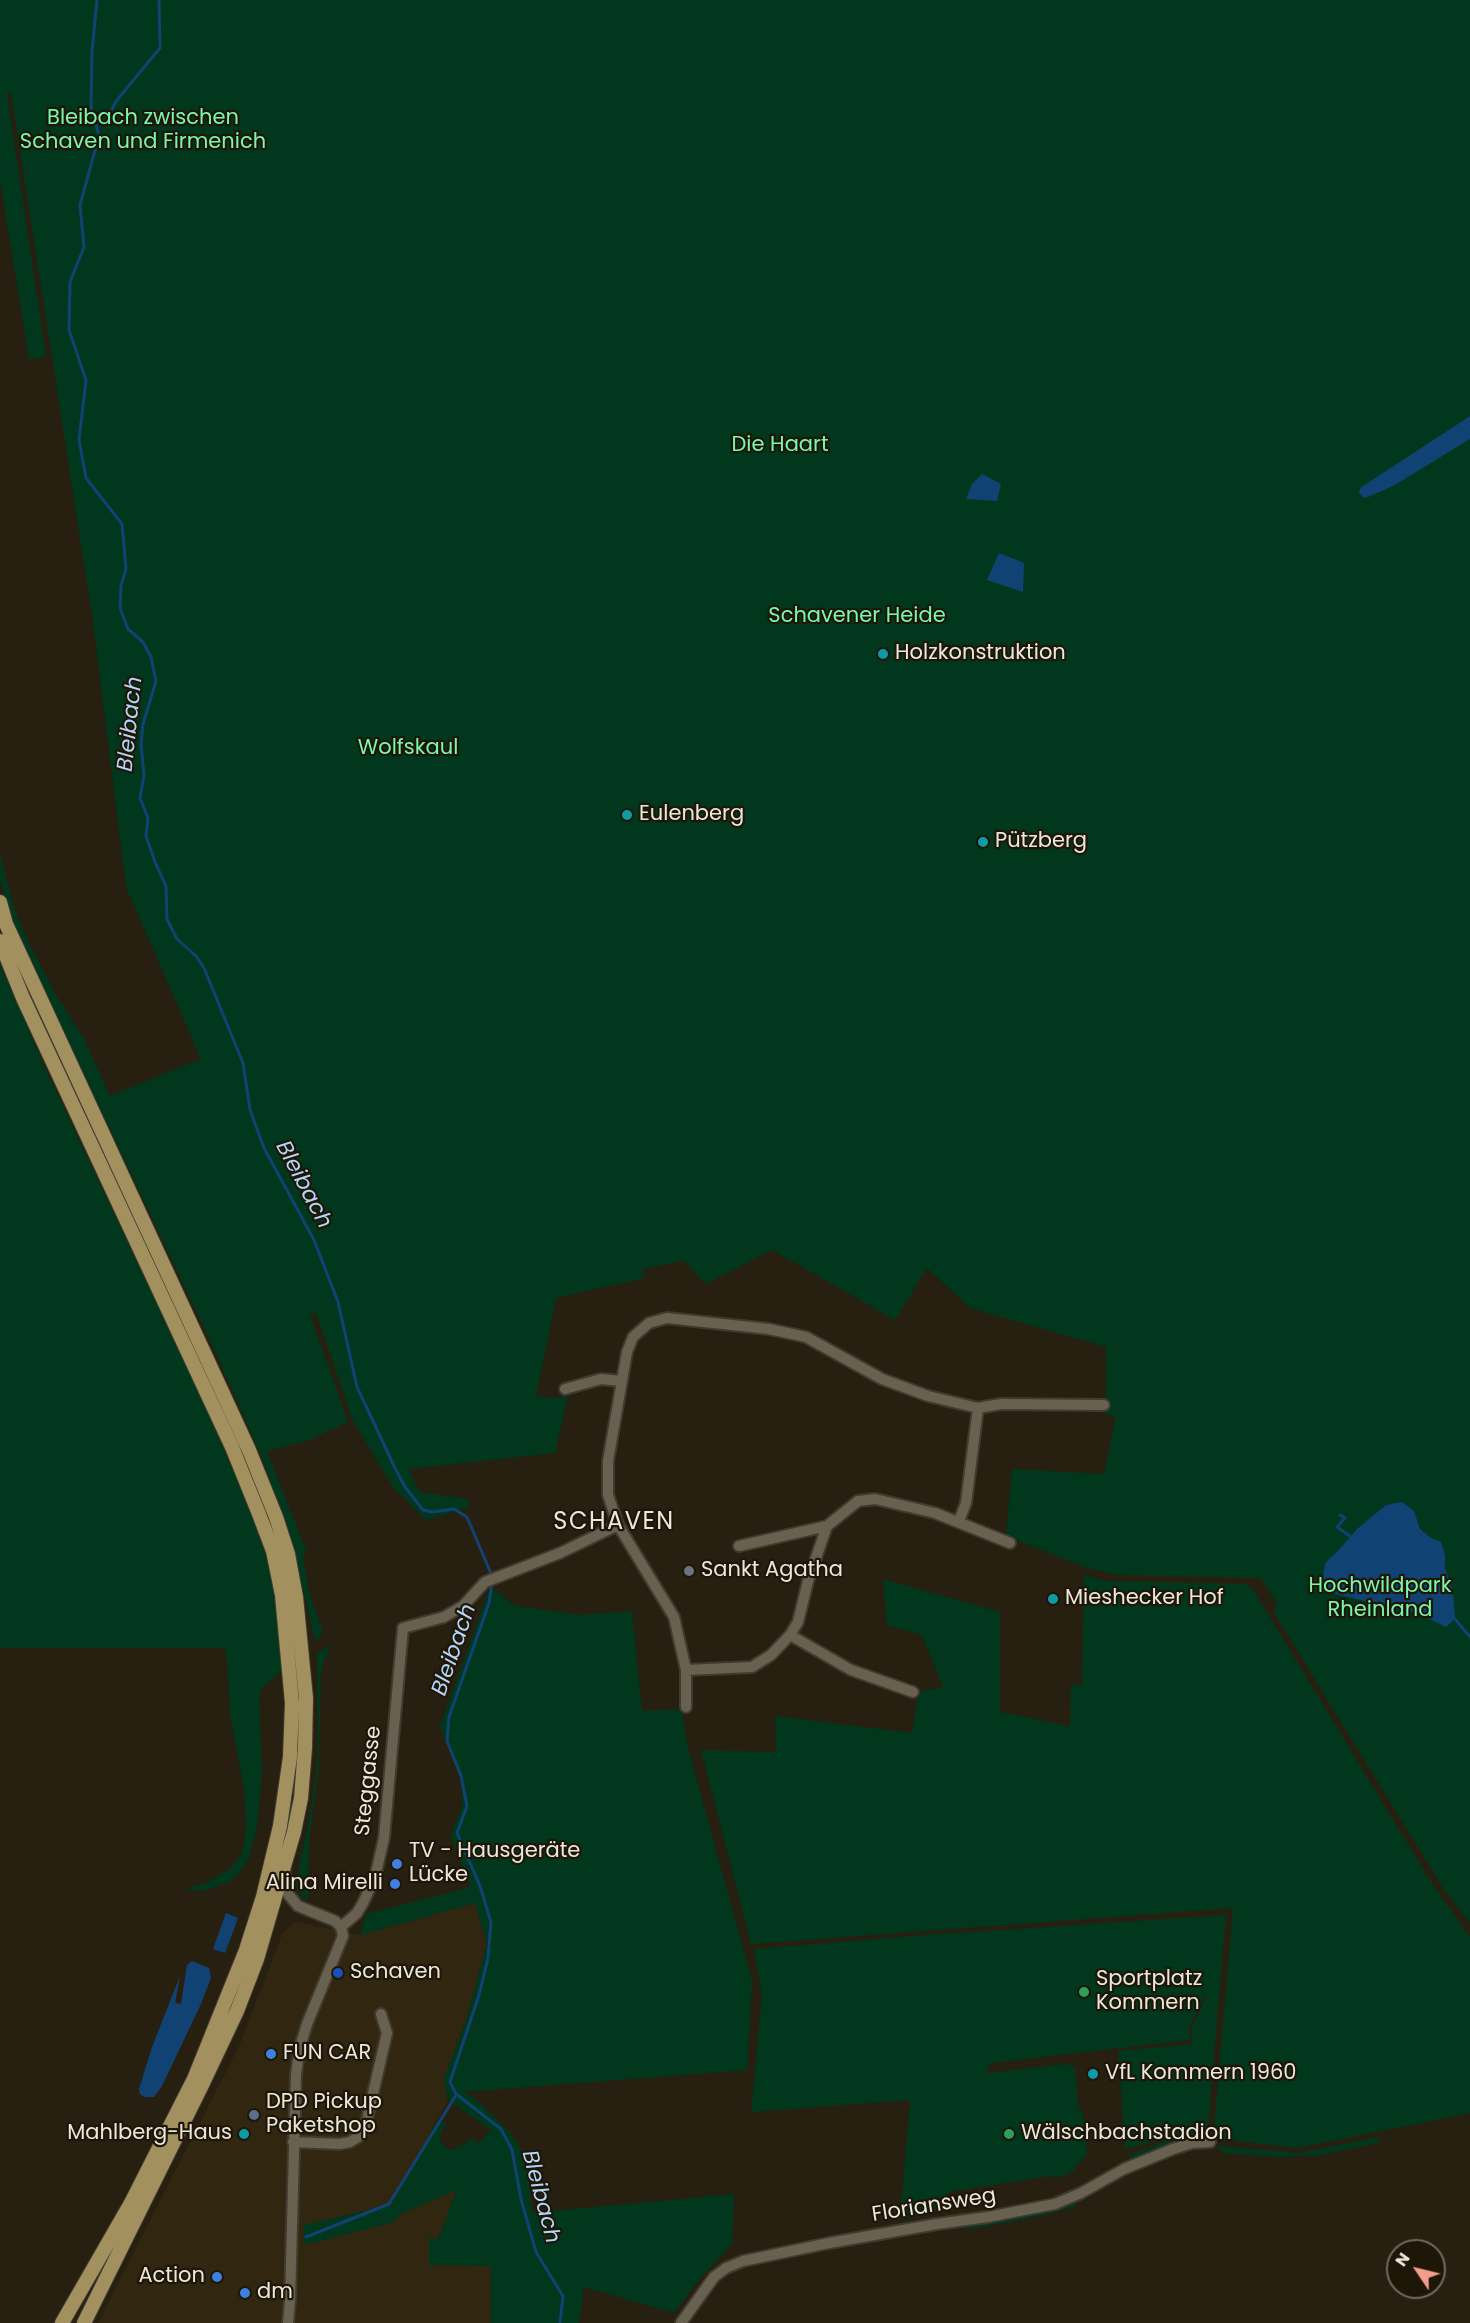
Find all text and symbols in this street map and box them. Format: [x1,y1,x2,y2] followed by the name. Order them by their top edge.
[20,106,266,156] park label: Bleibach zwischen Schaven und Firmenich
[731,433,829,459] park label: Die Haart
[768,604,946,630] park label: Schavener Heide
[895,641,1066,667] place label: Holzkonstruktion
[876,647,890,661] marker: Holzkonstruktion
[113,675,149,773] water label: Bleibach
[358,736,458,762] park label: Wolfskaul
[639,802,744,828] place label: Eulenberg
[620,808,634,822] marker: Eulenberg
[995,829,1087,855] place label: Pützberg
[976,835,990,849] marker: Pützberg
[269,1137,337,1233] water label: Bleibach
[553,1509,675,1537] district label: SCHAVEN
[701,1558,843,1584] place label: Sankt Agatha
[682,1564,696,1578] marker: Sankt Agatha
[1309,1574,1451,1624] park label: Hochwildpark Rheinland
[1065,1586,1224,1612] place label: Mieshecker Hof
[1046,1592,1060,1606] marker: Mieshecker Hof
[427,1601,483,1699] water label: Bleibach
[351,1725,387,1837] street label: Steggasse
[409,1839,580,1889] place label: TV - Hausgeräte Lücke
[390,1857,404,1871] marker: TV - Hausgeräte Lücke
[266,1871,383,1897] place label: Alina Mirelli
[388,1877,402,1891] marker: Alina Mirelli
[350,1960,441,1986] place label: Schaven
[331,1966,345,1980] marker: Schaven
[1096,1967,1202,2017] place label: Sportplatz Kommern
[1077,1985,1091,1999] marker: Sportplatz Kommern
[283,2041,371,2067] place label: FUN CAR
[264,2047,278,2061] marker: FUN CAR
[1105,2061,1296,2087] place label: VfL Kommern 1960
[1086,2067,1100,2081] marker: VfL Kommern 1960
[266,2090,382,2140] place label: DPD Pickup Paketshop
[247,2108,261,2122] marker: DPD Pickup Paketshop
[67,2121,232,2147] place label: Mahlberg-Haus
[1021,2121,1232,2147] place label: Wälschbachstadion
[237,2127,251,2141] marker: Mahlberg-Haus
[1002,2127,1016,2141] marker: Wälschbachstadion
[515,2148,565,2246] water label: Bleibach
[870,2184,998,2228] street label: Floriansweg
[1386,2239,1446,2299] north arrow
[1390,2248,1415,2271] text: N
[138,2264,205,2290] place label: Action
[210,2270,224,2284] marker: Action
[257,2280,293,2306] place label: dm
[238,2286,252,2300] marker: dm

